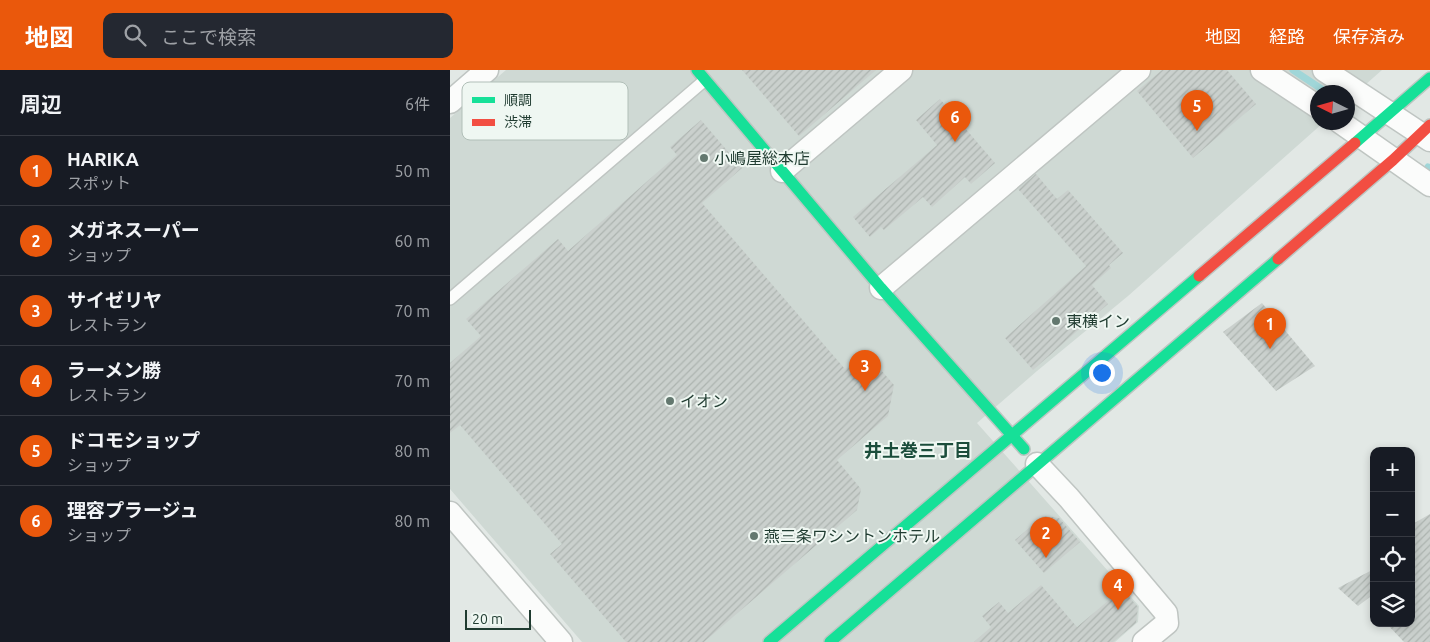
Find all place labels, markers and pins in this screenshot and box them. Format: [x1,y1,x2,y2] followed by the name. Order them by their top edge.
[1181,90,1213,131] pin: 5
[939,101,971,142] pin: 6
[714,149,810,167] place label: 小嶋屋総本店
[698,152,710,164] marker: 小嶋屋総本店
[1254,308,1286,349] pin: 1
[1066,312,1130,330] place label: 東横イン
[1050,315,1062,327] marker: 東横イン
[849,350,881,391] pin: 3
[680,392,728,410] place label: イオン
[664,395,676,407] marker: イオン
[1030,517,1062,558] pin: 2
[764,527,940,545] place label: 燕三条ワシントンホテル
[748,530,760,542] marker: 燕三条ワシントンホテル
[1102,569,1134,610] pin: 4

